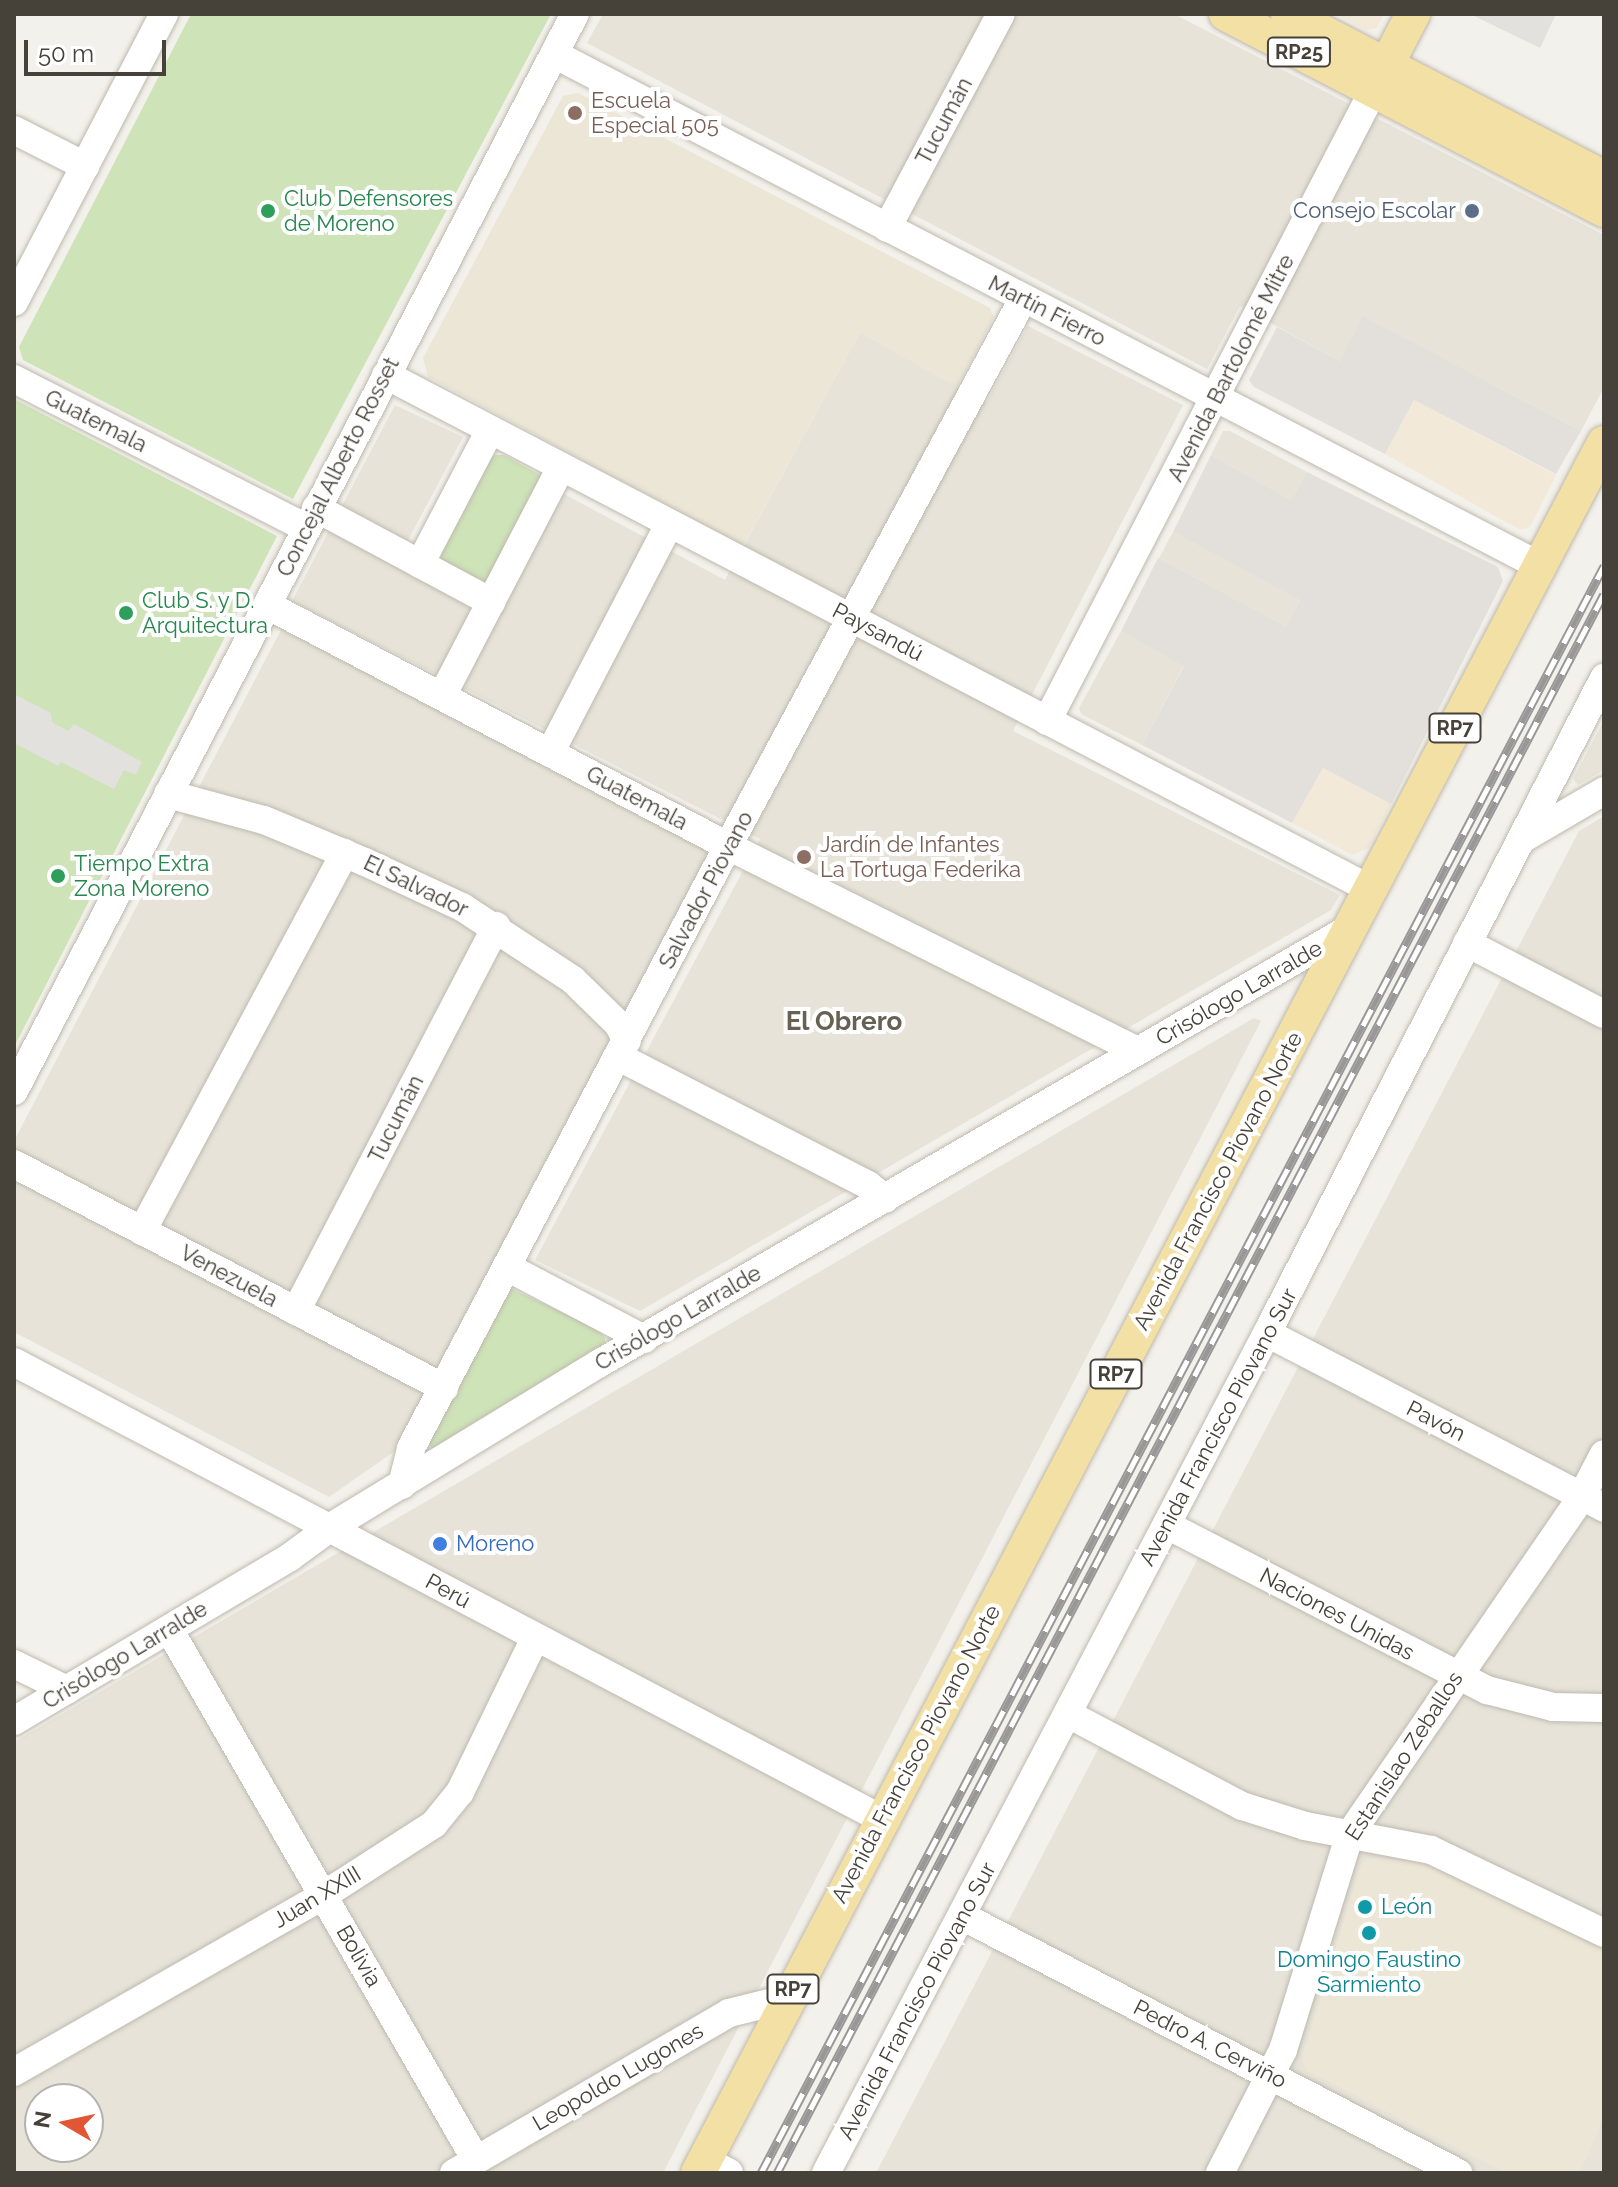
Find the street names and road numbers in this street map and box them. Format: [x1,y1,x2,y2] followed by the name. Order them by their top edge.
[1265,36,1333,68] road number: RP25
[910,73,978,169] street label: Tucumán
[1162,250,1300,486] street label: Avenida Bartolomé Mitre
[984,270,1110,352] street label: Martín Fierro
[271,352,405,582] street label: Concejal Alberto Rosset
[41,384,151,458] street label: Guatemala
[828,597,928,667] street label: Paysandú
[1427,712,1483,744] road number: RP7
[582,760,692,836] street label: Guatemala
[653,807,759,973] street label: Salvador Piovano
[359,849,473,923] street label: El Salvador
[1151,935,1327,1051] street label: Crisólogo Larralde
[1128,1027,1308,1335] street label: Avenida Francisco Piovano Norte
[363,1071,429,1167] street label: Tucumán
[176,1239,282,1313] street label: Venezuela
[590,1260,766,1376] street label: Crisólogo Larralde
[1133,1284,1303,1570] street label: Avenida Francisco Piovano Sur
[1088,1358,1144,1390] road number: RP7
[1402,1395,1470,1447] street label: Pavón
[1255,1562,1419,1666] street label: Naciones Unidas
[421,1568,475,1614] street label: Perú
[38,1595,212,1715] street label: Crisólogo Larralde
[826,1600,1006,1908] street label: Avenida Francisco Piovano Norte
[1340,1667,1468,1845] street label: Estanislao Zeballos
[832,1858,1002,2144] street label: Avenida Francisco Piovano Sur
[268,1860,366,1934] street label: Juan XXIII
[331,1920,387,1992] street label: Bolivia
[765,1973,821,2005] road number: RP7
[1129,1994,1291,2094] street label: Pedro A. Cerviño
[528,2017,708,2137] street label: Leopoldo Lugones

